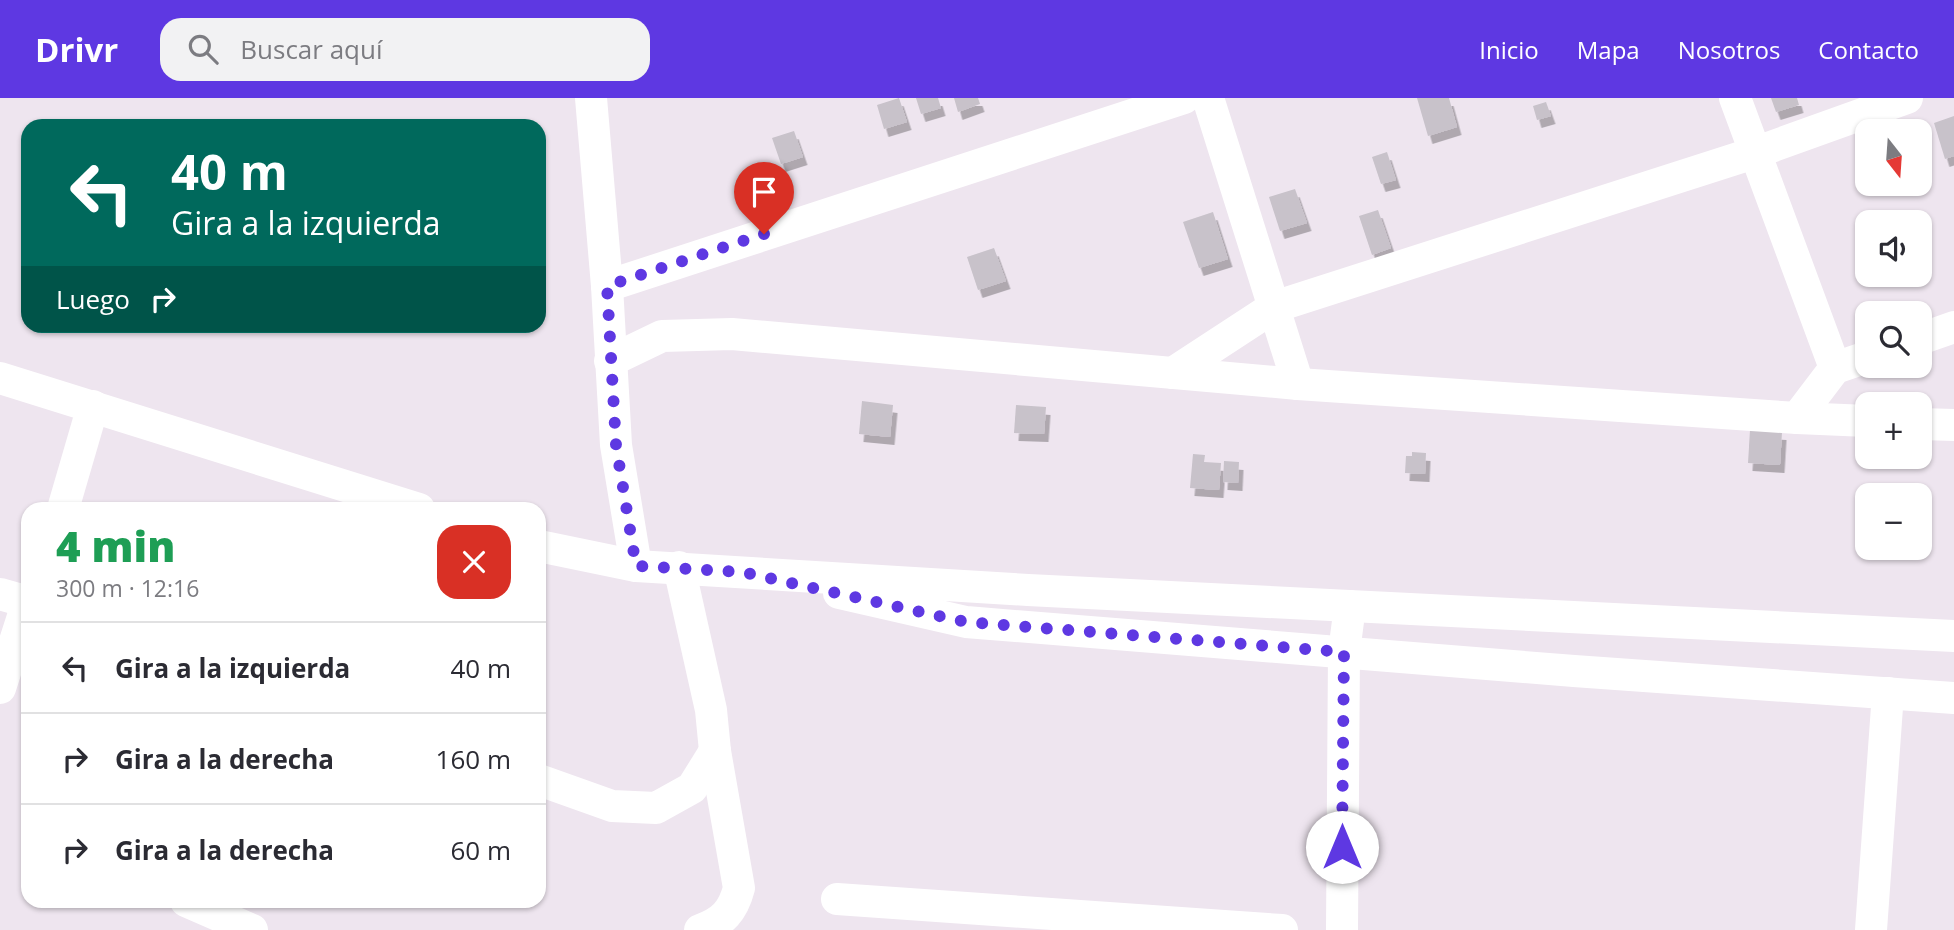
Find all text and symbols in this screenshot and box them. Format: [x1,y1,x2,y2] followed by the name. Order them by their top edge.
[160,18,650,81] search box
[35,27,118,72] text: Drivr
[184,30,222,68] icon: search
[240,31,383,67] text: Buscar aquí
[1479,33,1539,66] text: Inicio
[1577,33,1640,66] text: Mapa
[1678,33,1780,66] text: Nosotros
[1818,33,1919,66] text: Contacto
[1855,119,1932,196] north arrow
[1855,119,1932,560] map controls
[171,138,288,204] text: 40 m
[56,147,147,238] icon: left
[734,162,794,234] pin
[745,173,783,211] icon: arrive
[171,201,441,244] text: Gira a la izquierda
[1855,210,1932,287] button: sound
[144,280,182,318] icon: right
[56,281,130,317] text: Luego
[1855,301,1932,378] button: search
[1855,392,1932,469] button: +
[1855,483,1932,560] button: −
[56,517,175,574] text: 4 min
[437,525,511,599] button: close
[56,572,199,604] text: 300 m · 12:16
[56,649,94,687] icon: left
[115,650,350,686] text: Gira a la izquierda
[450,650,511,686] text: 40 m
[56,740,94,778] icon: right
[115,741,334,777] text: Gira a la derecha
[436,741,511,777] text: 160 m
[1305,810,1379,884] position arrow
[56,831,94,869] icon: right
[115,832,334,868] text: Gira a la derecha
[450,832,511,868] text: 60 m

